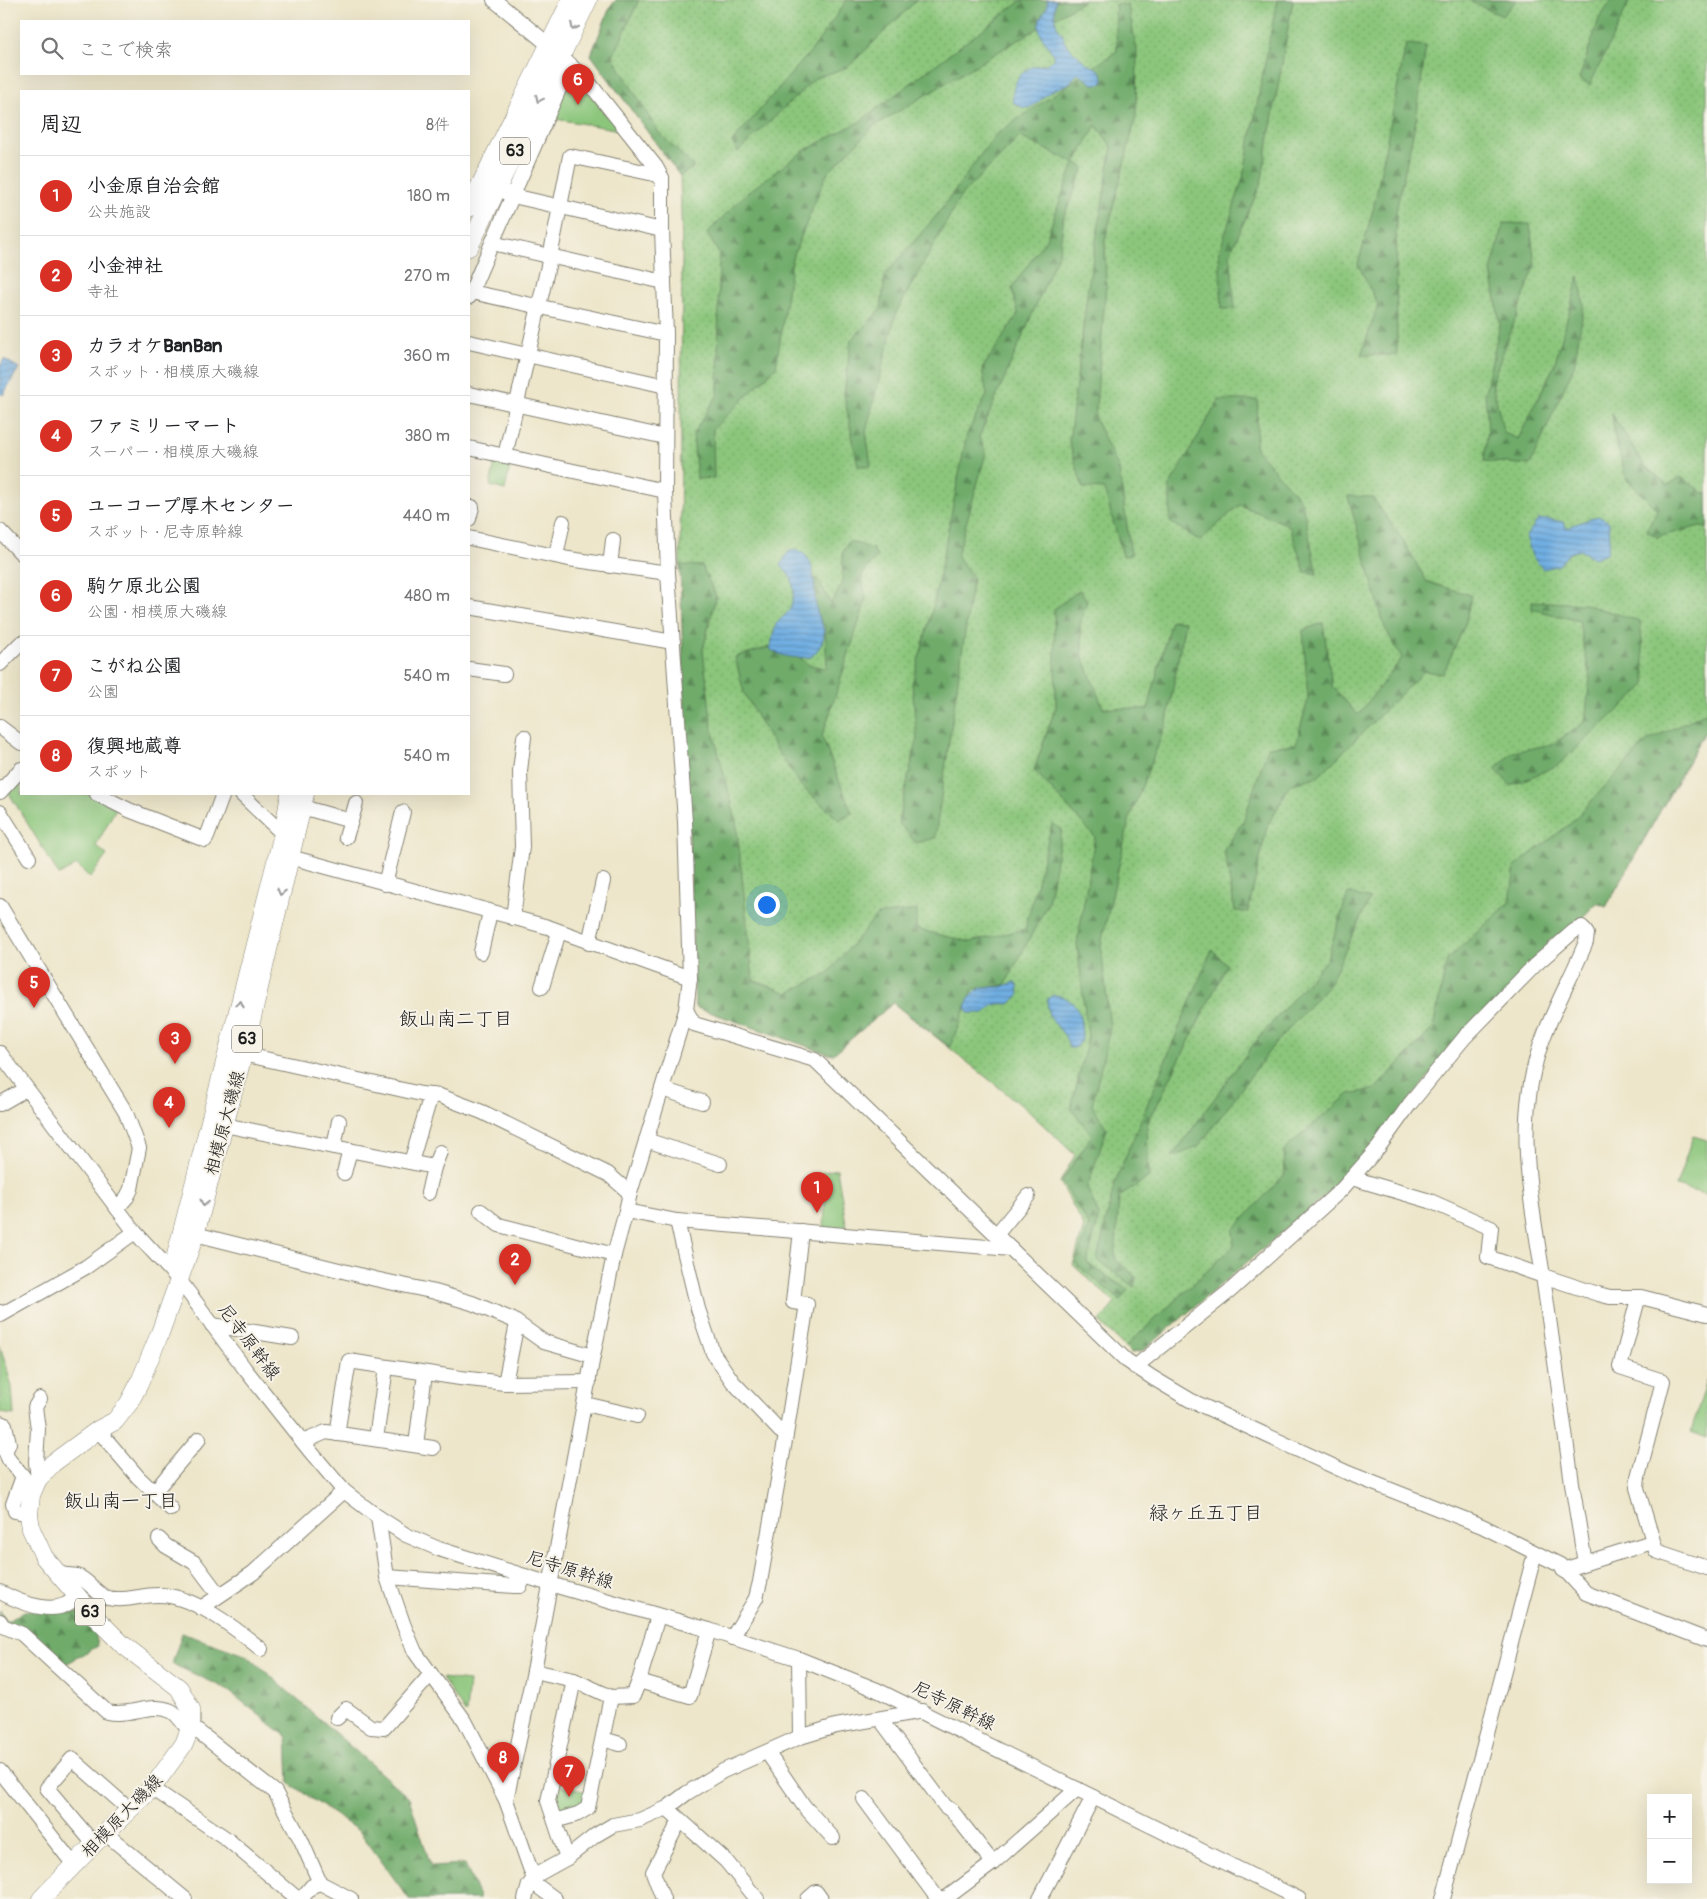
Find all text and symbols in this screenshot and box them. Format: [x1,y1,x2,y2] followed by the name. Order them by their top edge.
[20,20,470,75] search box
[570,22,580,31] one-way arrow
[38,34,66,62] icon: search
[78,38,173,62] text: ここで検索
[562,64,594,105] pin: 6
[535,94,546,103] one-way arrow
[40,111,82,138] text: 周辺
[426,115,450,135] text: 8件
[500,138,530,164] road number: 63
[87,174,220,198] text: 小金原自治会館
[53,186,59,206] text: 1
[407,186,450,206] text: 180 m
[87,202,151,222] text: 公共施設
[87,254,163,278] text: 小金神社
[52,266,60,286] text: 2
[404,266,450,286] text: 270 m
[87,282,119,302] text: 寺社
[87,334,223,358] text: カラオケBanBan
[52,346,60,366] text: 3
[403,346,450,366] text: 360 m
[87,362,259,382] text: スポット · 相模原大磯線
[87,414,240,438] text: ファミリーマート
[51,426,61,446] text: 4
[404,426,450,446] text: 380 m
[87,442,258,462] text: スーパー · 相模原大磯線
[87,494,294,518] text: ユーコープ厚木センター
[52,506,60,526] text: 5
[403,506,450,526] text: 440 m
[87,522,243,542] text: スポット · 尼寺原幹線
[87,574,201,598] text: 駒ケ原北公園
[51,586,61,606] text: 6
[404,586,450,606] text: 480 m
[87,602,227,622] text: 公園 · 相模原大磯線
[87,654,182,678] text: こがね公園
[52,666,60,686] text: 7
[403,666,450,686] text: 540 m
[87,682,119,702] text: 公園
[87,734,182,758] text: 復興地蔵尊
[52,746,60,766] text: 8
[403,746,450,766] text: 540 m
[87,762,151,782] text: スポット
[276,888,287,897] one-way arrow
[754,892,780,918] your location
[18,967,50,1008] pin: 5
[234,1000,245,1009] one-way arrow
[399,1007,513,1031] district label: 飯山南二丁目
[159,1023,191,1064] pin: 3
[232,1026,262,1052] road number: 63
[200,1068,250,1178] street label: 相模原大磯線
[153,1087,185,1128] pin: 4
[801,1172,833,1213] pin: 1
[199,1198,210,1207] one-way arrow
[499,1244,531,1285] pin: 2
[213,1299,285,1385] street label: 尼寺原幹線
[64,1489,178,1513] district label: 飯山南一丁目
[1149,1501,1263,1525] district label: 緑ヶ丘五丁目
[524,1546,616,1594] street label: 尼寺原幹線
[75,1598,105,1625] road number: 63
[909,1676,999,1736] street label: 尼寺原幹線
[487,1742,519,1783] pin: 8
[553,1756,585,1797] pin: 7
[76,1769,168,1863] street label: 相模原大磯線
[1647,1794,1692,1884] map controls
[1647,1794,1692,1839] button: +
[1647,1839,1692,1884] button: −

